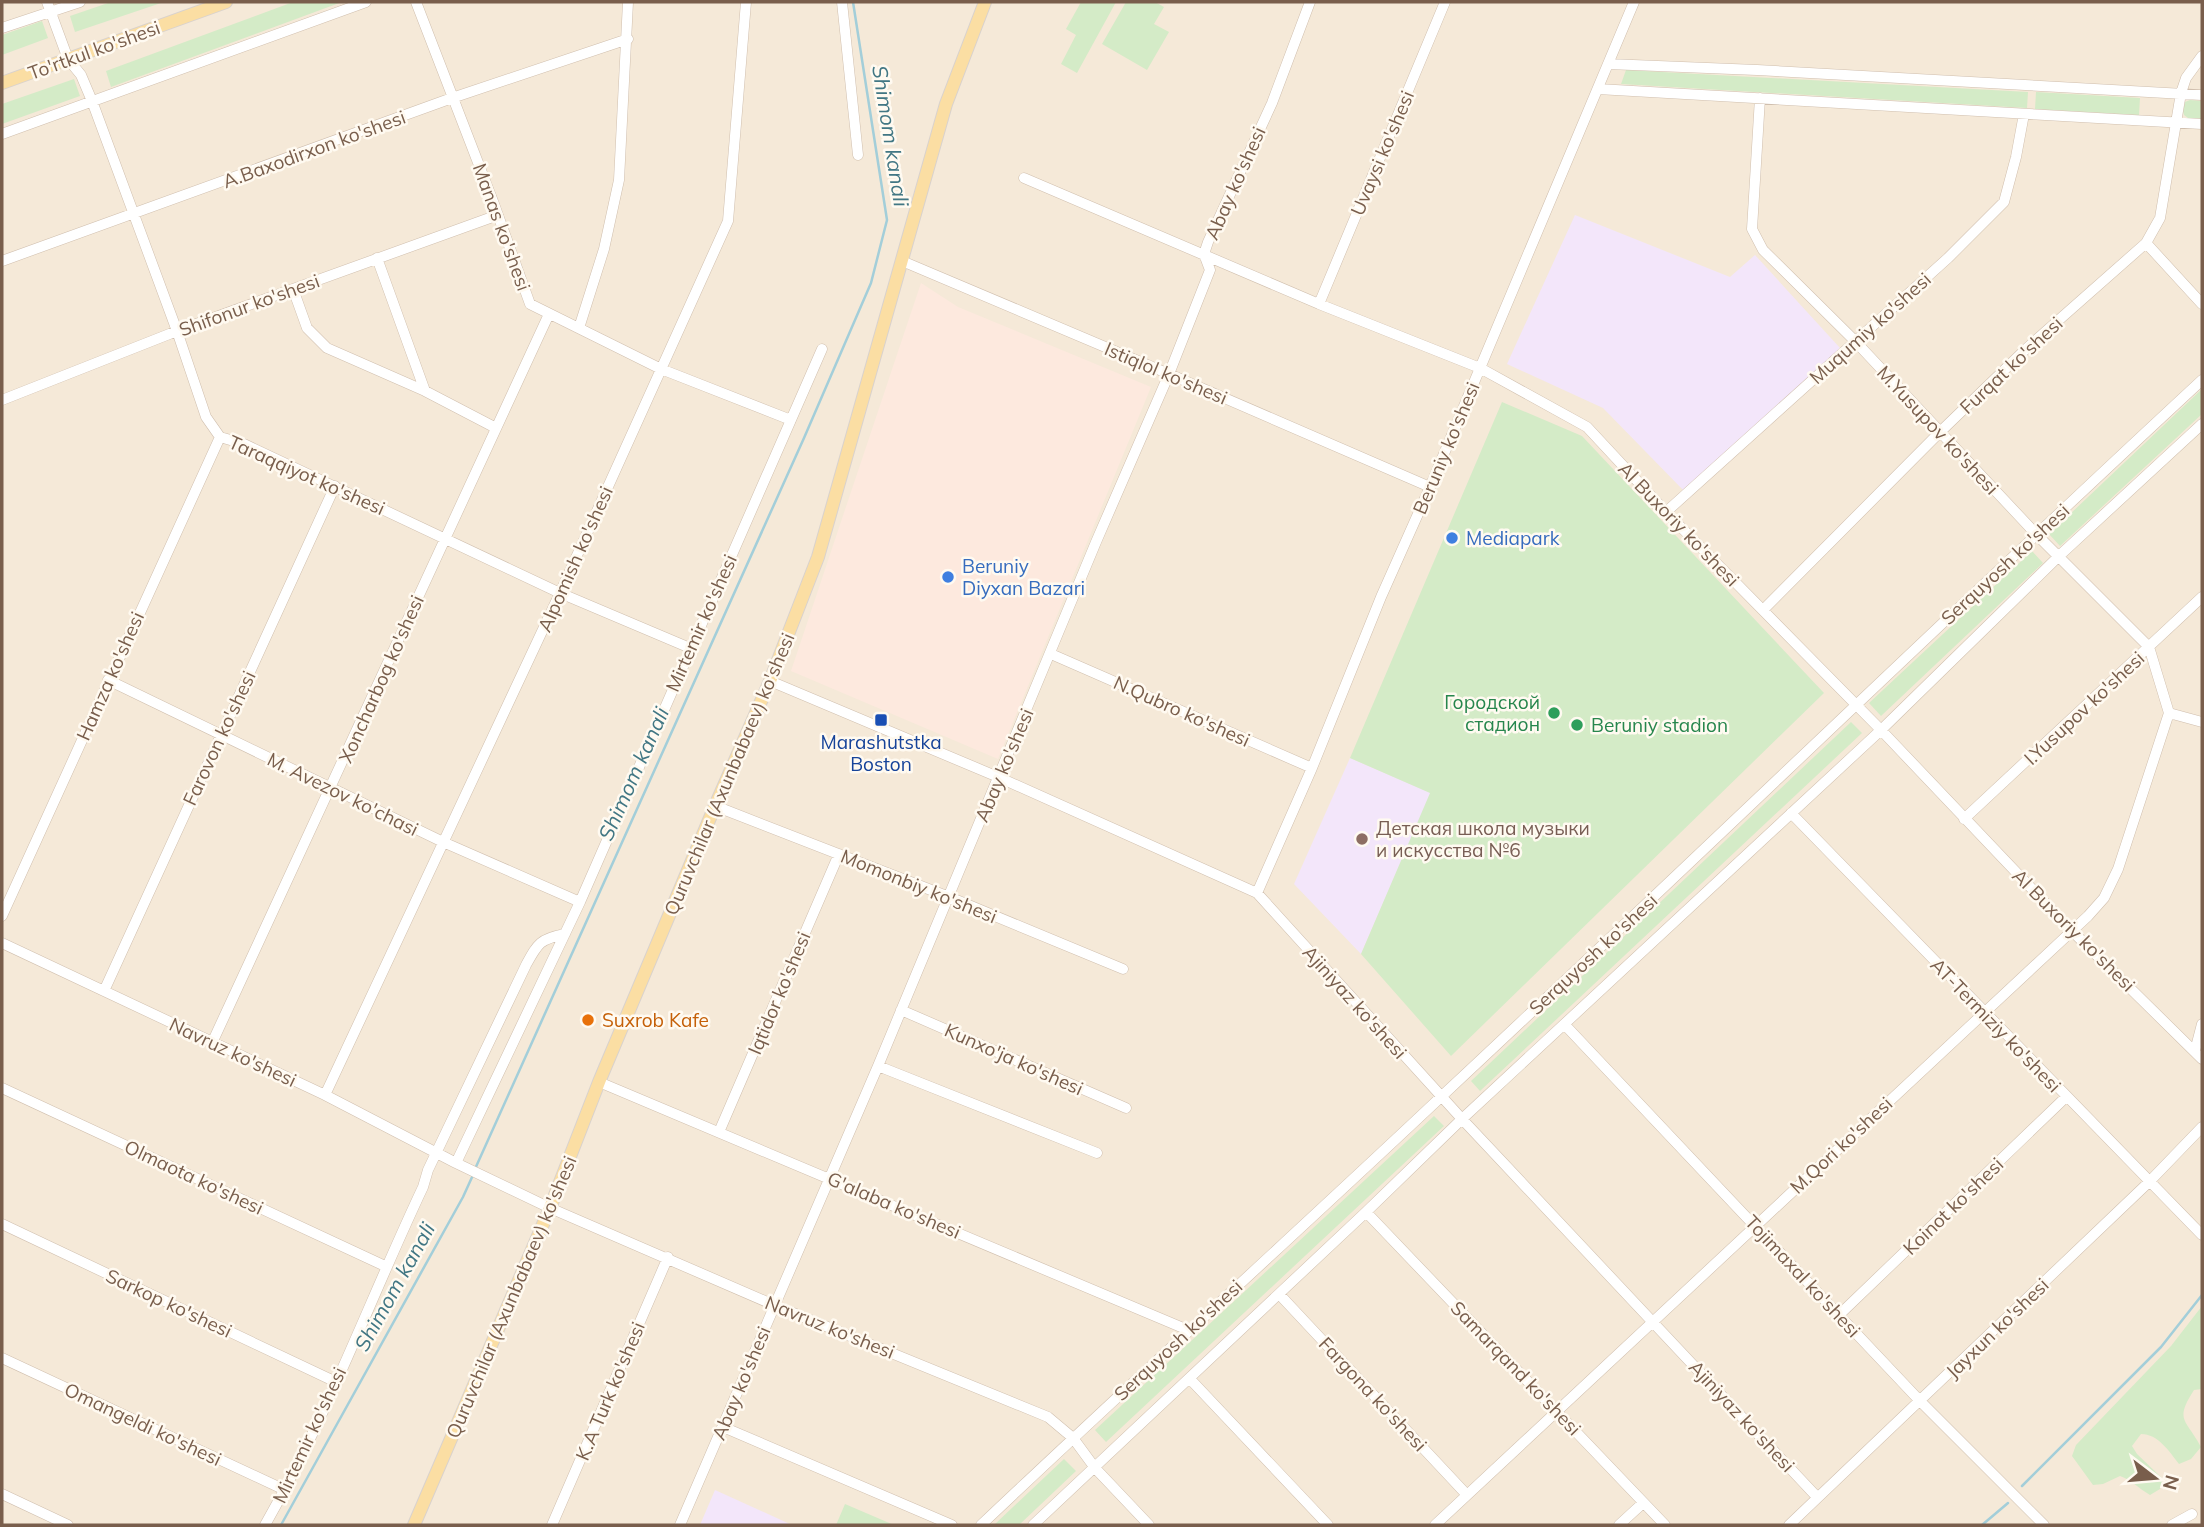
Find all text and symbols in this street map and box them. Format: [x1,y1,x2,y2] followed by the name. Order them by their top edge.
[25,15,163,85] street label: To'rtkul ko'shesi
[867,63,915,209] water label: Shimom kanali
[1345,87,1419,219] street label: Uvaysi ko'shesi
[219,105,409,193] street label: A.Baxodirxon ko'shesi
[1199,123,1271,243] street label: Abay ko'shesi
[468,160,536,294] street label: Manas ko'shesi
[1804,267,1936,389] street label: Muqumiy ko'shesi
[175,268,323,342] street label: Shifonur ko'shesi
[1955,311,2067,419] street label: Furqat ko'shesi
[1101,336,1231,410] street label: Istiqlol ko'shesi
[1872,361,2004,499] street label: M.Yusupov ko'shesi
[1407,378,1485,518] street label: Beruniy ko'shesi
[225,430,389,520] street label: Taraqqiyot ko'shesi
[1613,457,1745,591] street label: Al Buxoriy ko'shesi
[532,482,618,636] street label: Alpomish ko'shesi
[1936,498,2074,630] street label: Serquyosh ko'shesi
[1466,526,1560,550] place label: Mediapark
[1444,530,1460,546] marker: Mediapark
[660,551,742,695] street label: Mirtemir ko'shesi
[962,554,1085,600] place label: Beruniy Diyxan Bazari
[940,569,956,585] marker: Beruniy Diyxan Bazari
[333,591,429,767] street label: Xoncharbog ko'shesi
[71,608,149,744] street label: Hamza ko'shesi
[658,629,800,919] street label: Quruvchilar (Axunbabaev) ko'shesi
[2019,646,2149,770] street label: I.Yusupov ko'shesi
[177,667,261,809] street label: Farovon ko'shesi
[1110,670,1254,752] street label: N.Qubro ko'shesi
[1444,690,1540,736] place label: Городской стадион
[592,702,674,844] water label: Shimom kanali
[969,705,1039,825] street label: Abay ko'shesi
[1546,705,1562,721] marker: Городской стадион
[873,712,889,728] marker: Marashutstka Boston
[1591,713,1728,737] place label: Beruniy stadion
[1569,717,1585,733] marker: Beruniy stadion
[820,730,942,776] place label: Marashutstka Boston
[263,747,423,841] street label: M. Avezov ko'chasi
[1376,816,1590,862] place label: Детская школа музыки и искусства №6
[1354,831,1370,847] marker: Детская школа музыки и искусства №6
[837,844,1001,928] street label: Momonbiy ko'shesi
[2008,864,2140,996] street label: Al Buxoriy ko'shesi
[1524,888,1662,1020] street label: Serquyosh ko'shesi
[742,928,816,1058] street label: Iqtidor ko'shesi
[1298,940,1412,1064] street label: Ajiniyaz ko'shesi
[1926,953,2066,1097] street label: AT-Termiziy ko'shesi
[602,1008,709,1032] place label: Suxrob Kafe
[166,1012,300,1092] street label: Navruz ko'shesi
[580,1012,596,1028] marker: Suxrob Kafe
[941,1018,1087,1100] street label: Kunxo'ja ko'shesi
[1785,1091,1897,1199] street label: M.Qori ko'shesi
[121,1134,267,1220] street label: Olmaota ko'shesi
[440,1152,582,1442] street label: Quruvchilar (Axunbabaev) ko'shesi
[1898,1152,2008,1260] street label: Koinot ko'shesi
[824,1166,964,1244] street label: G'alaba ko'shesi
[1740,1210,1866,1342] street label: Tojimaxal ko'shesi
[348,1217,441,1355] water label: Shimom kanali
[102,1263,236,1343] street label: Sarkop ko'shesi
[1940,1273,2054,1383] street label: Jayxun ko'shesi
[1109,1274,1247,1406] street label: Serquyosh ko'shesi
[762,1290,898,1364] street label: Navruz ko'shesi
[1446,1296,1586,1440] street label: Samarqand ko'shesi
[570,1318,650,1464] street label: K.A Turk ko'shesi
[706,1323,776,1443] street label: Abay ko'shesi
[1314,1332,1432,1456] street label: Fargona ko'shesi
[1684,1355,1800,1477] street label: Ajiniyaz ko'shesi
[267,1363,351,1507] street label: Mirtemir ko'shesi
[61,1377,225,1471] street label: Omangeldi ko'shesi
[2120,1443,2190,1513] north arrow
[2158,1472,2185,1493] text: N

